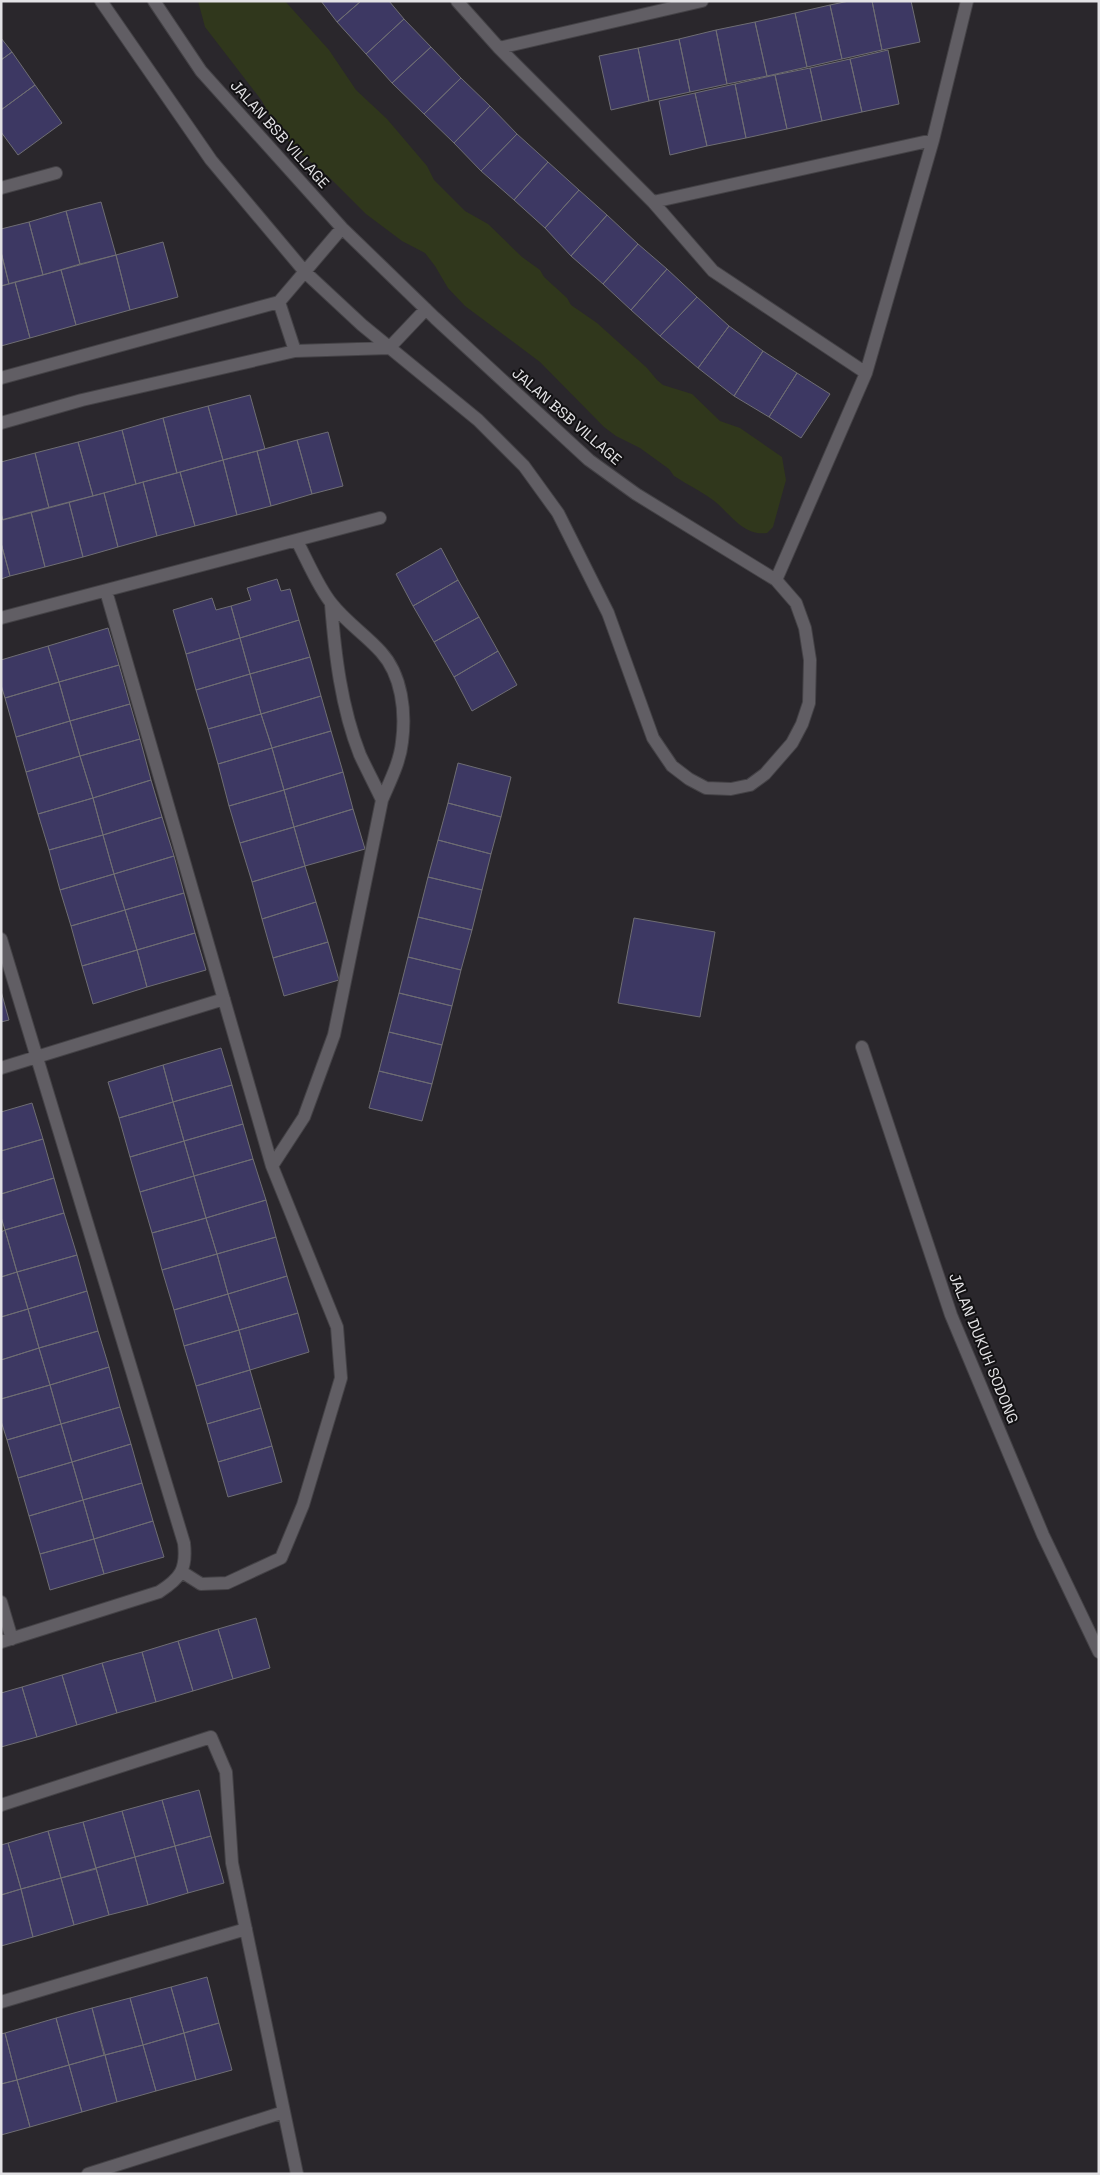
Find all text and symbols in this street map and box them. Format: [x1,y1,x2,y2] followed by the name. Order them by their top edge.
[226,76,334,192] street label: JALAN BSB VILLAGE
[508,363,626,469] street label: JALAN BSB VILLAGE
[945,1270,1023,1426] street label: JALAN DUKUH SODONG

